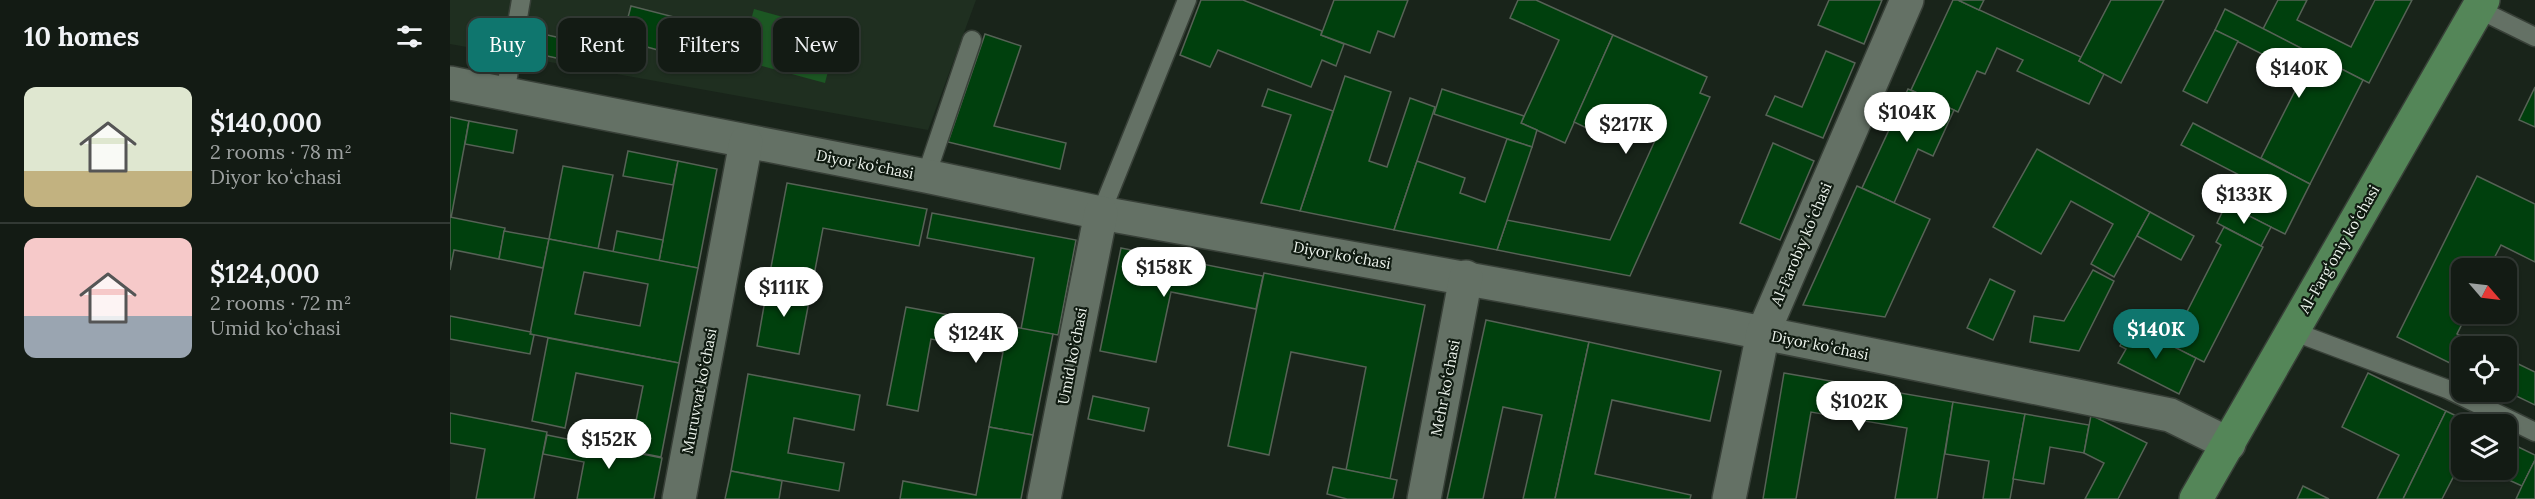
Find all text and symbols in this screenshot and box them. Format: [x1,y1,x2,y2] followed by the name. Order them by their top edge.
[468,18,546,72] chip: Buy
[558,18,646,72] chip: Rent
[658,18,761,72] chip: Filters
[773,18,859,72] chip: New
[24,20,139,53] text: 10 homes
[393,20,426,53] icon: filters
[2257,48,2341,99] pin: $140K
[2270,55,2328,80] text: $140K
[1865,92,1949,143] pin: $104K
[1878,99,1936,124] text: $104K
[1584,104,1668,155] pin: $217K
[210,106,322,139] text: $140,000
[72,111,144,183] icon: home
[1599,111,1653,136] text: $217K
[210,139,352,164] text: 2 rooms · 78 m²
[815,145,915,183] street label: Diyor koʻchasi
[210,164,342,189] text: Diyor koʻchasi
[2202,174,2286,225] pin: $133K
[1766,179,1836,309] street label: Al-Farobiy koʻchasi
[2216,181,2272,206] text: $133K
[2294,182,2383,317] street label: Al-Fargʻoniy koʻchasi
[1292,237,1392,273] street label: Diyor koʻchasi
[1122,247,1206,298] pin: $158K
[1136,254,1192,279] text: $158K
[210,257,320,290] text: $124,000
[2451,258,2517,324] north arrow
[2451,258,2517,480] map controls
[72,262,144,334] icon: home
[742,267,826,318] pin: $111K
[759,274,809,299] text: $111K
[210,290,351,315] text: 2 rooms · 72 m²
[1053,306,1091,406] street label: Umid koʻchasi
[2114,309,2198,360] pin: $140K
[934,313,1018,364] pin: $124K
[210,315,341,340] text: Umid koʻchasi
[2127,316,2185,341] text: $140K
[948,320,1004,345] text: $124K
[1770,326,1870,364] street label: Diyor koʻchasi
[678,327,720,455] street label: Muruvvat koʻchasi
[2451,336,2517,402] button: locate
[1426,338,1464,438] street label: Mehr koʻchasi
[1817,381,1901,432] pin: $102K
[1830,388,1888,413] text: $102K
[2451,414,2517,480] button: layers
[567,419,651,470] pin: $152K
[581,426,637,451] text: $152K

